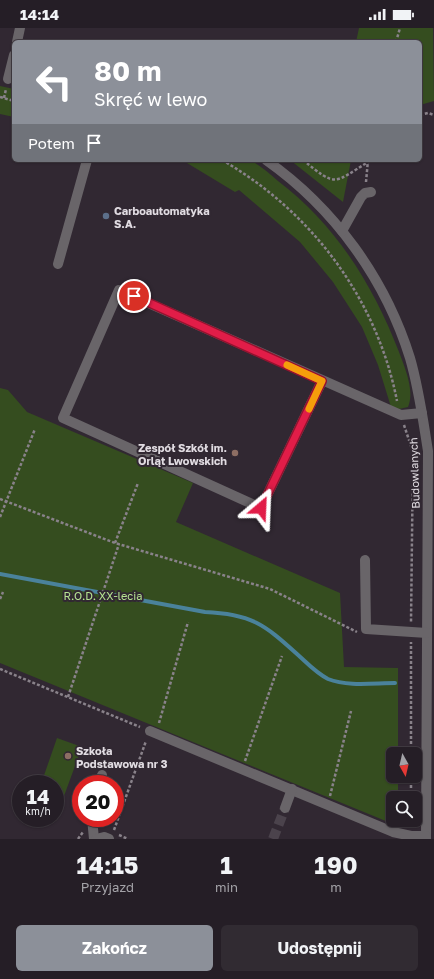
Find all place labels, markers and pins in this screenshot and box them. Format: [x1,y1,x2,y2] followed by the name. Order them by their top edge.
[114,204,210,230] place label: Carboautomatyka S.A.
[101,211,111,221] marker: Carboautomatyka S.A.
[117,279,151,313] pin
[138,441,227,467] place label: Zespół Szkół im. Orląt Lwowskich
[230,448,240,458] marker: Zespół Szkół im. Orląt Lwowskich
[76,744,168,770] place label: Szkoła Podstawowa nr 3
[63,751,73,761] marker: Szkoła Podstawowa nr 3

